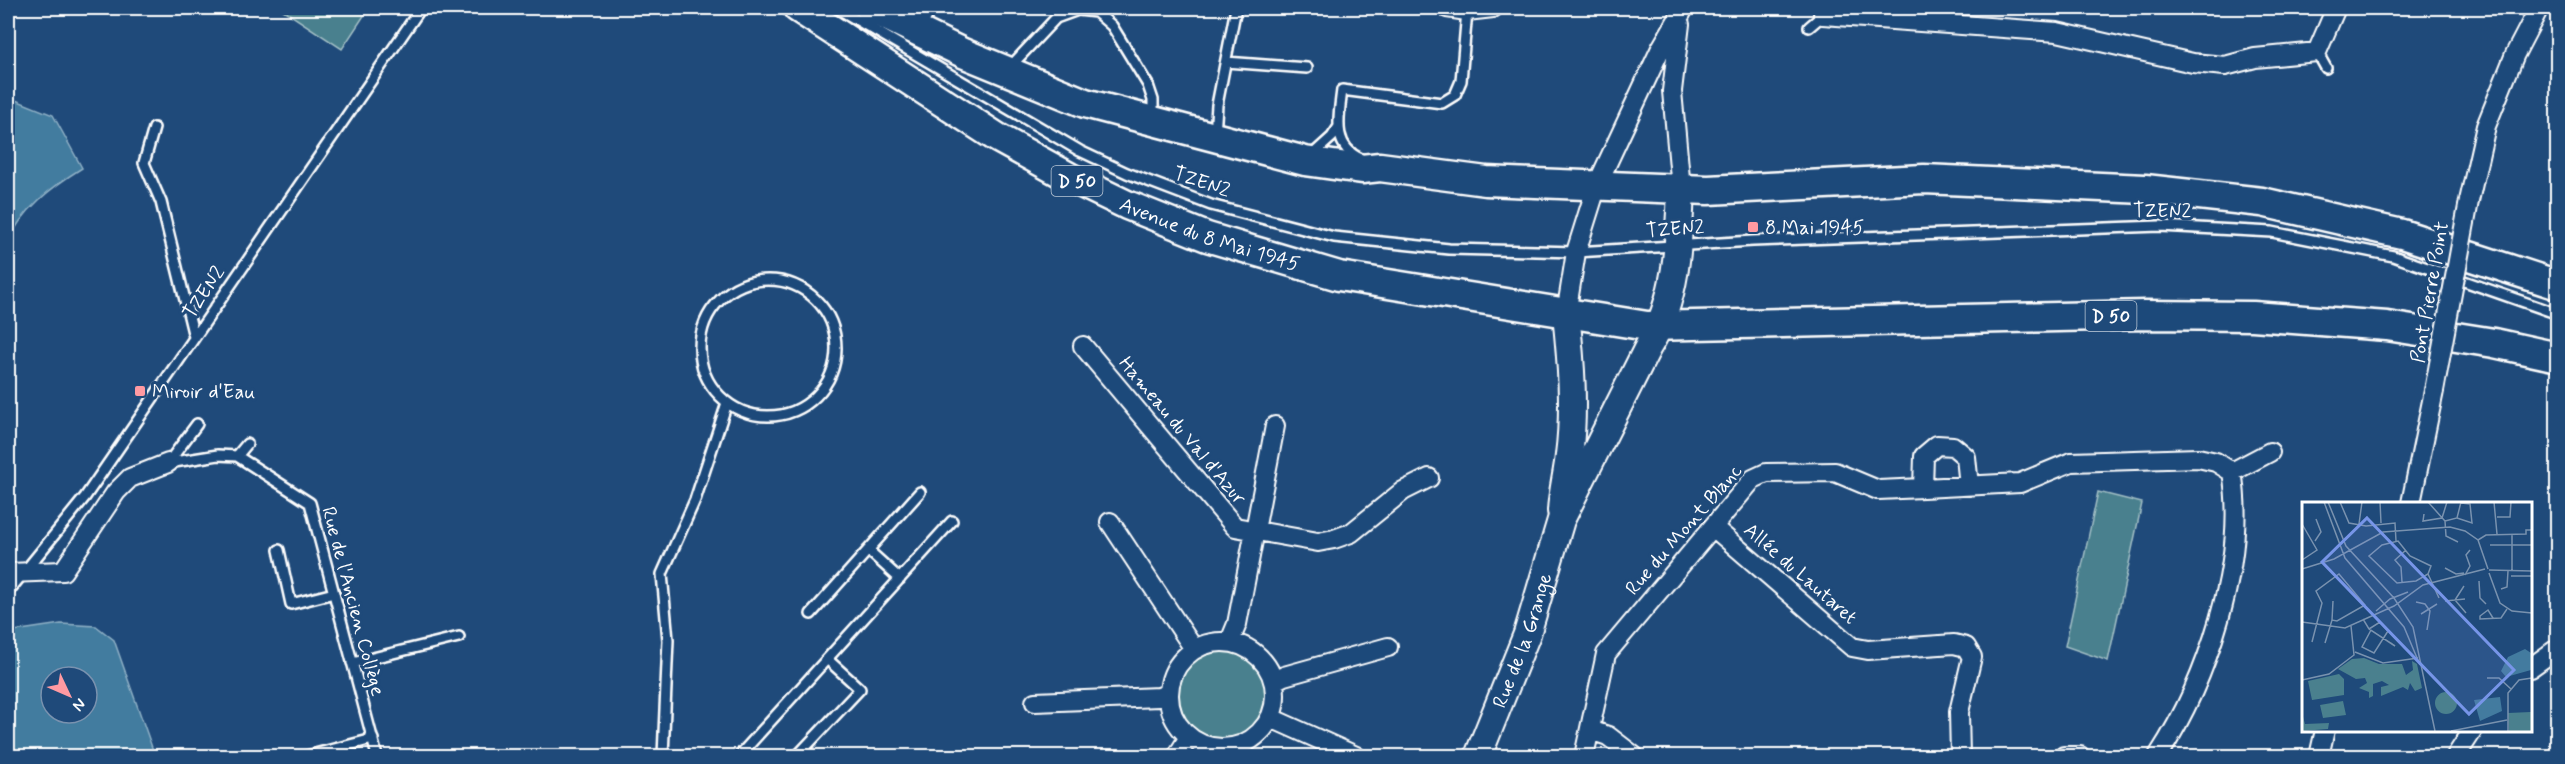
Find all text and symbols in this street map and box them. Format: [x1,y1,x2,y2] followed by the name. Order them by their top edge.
[1169,160,1234,205] street label: TZEN2
[1052,166,1102,196] road number: D 50
[1115,191,1303,279] street label: Avenue du 8 Mai 1945
[2133,197,2192,226] street label: TZEN2
[1645,214,1705,245] street label: TZEN2
[1765,215,1864,242] place label: 8 Mai 1945
[2405,219,2456,365] street label: Pont Pierre Point
[1746,220,1760,234] marker: 8 Mai 1945
[177,261,232,325] street label: TZEN2
[2086,301,2136,331] road number: D 50
[1112,351,1252,511] street label: Hameau du Val d'Azur
[152,379,255,406] place label: Miroir d'Eau
[133,384,147,398] marker: Miroir d'Eau
[1620,459,1749,601] street label: Rue du Mont Blanc
[2302,502,2532,731] inset map
[314,504,391,699] street label: Rue de l'Ancien Collège
[1737,517,1863,631] street label: Allée du Lautaret
[1487,570,1559,712] street label: Rue de la Grange
[39,665,99,725] north arrow
[67,693,90,716] text: N

